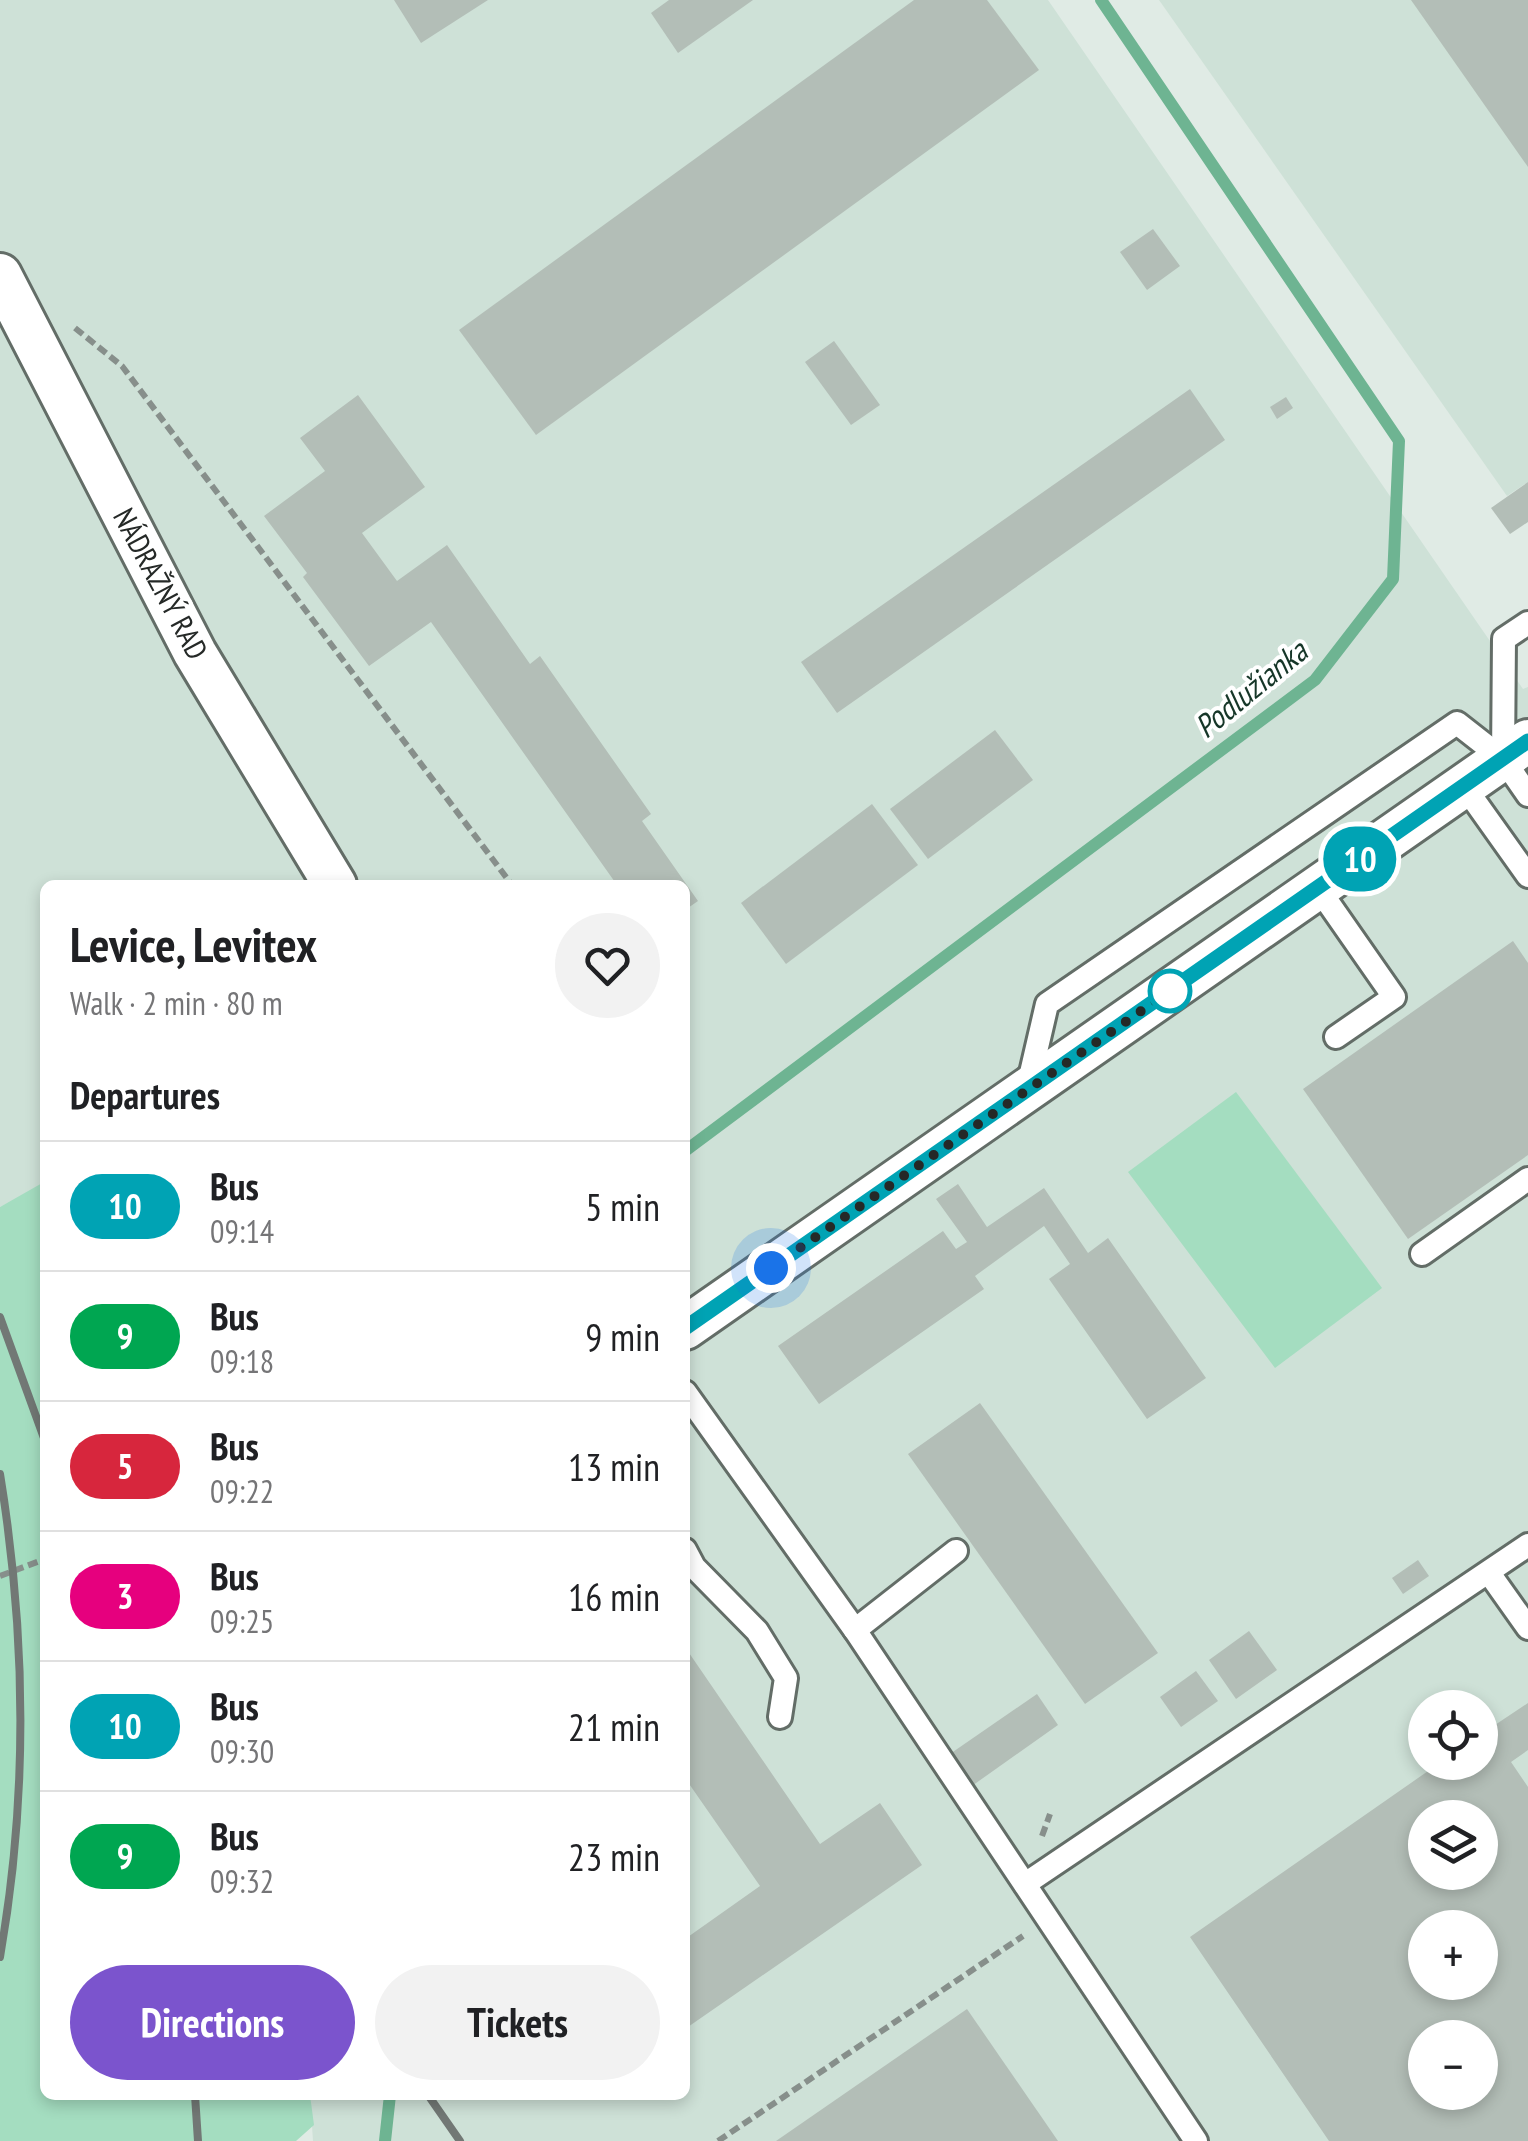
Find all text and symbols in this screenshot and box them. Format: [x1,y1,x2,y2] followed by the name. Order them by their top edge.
[105,501,218,666] street label: NÁDRAŽNÝ RAD
[1185,629,1317,746] water label: Podlužianka
[1315,826,1405,892] line badge: 10
[1343,836,1377,882] text: 10
[70,913,317,975] text: Levice, Levitex
[555,913,660,1018] button: heart
[1149,970,1191,1012] unlabelled marker
[70,982,283,1024] text: Walk · 2 min · 80 m
[70,1070,220,1119] text: Departures
[210,1161,259,1210] text: Bus
[585,1182,660,1231] text: 5 min
[108,1183,142,1229] text: 10
[210,1210,274,1252] text: 09:14
[746,1243,796,1293] your location
[210,1291,259,1340] text: Bus
[585,1312,660,1361] text: 9 min
[117,1313,133,1359] text: 9
[210,1340,274,1382] text: 09:18
[210,1421,259,1470] text: Bus
[568,1442,660,1491] text: 13 min
[117,1443,133,1489] text: 5
[210,1470,274,1512] text: 09:22
[210,1551,259,1600] text: Bus
[568,1572,660,1621] text: 16 min
[117,1573,133,1619] text: 3
[210,1600,274,1642] text: 09:25
[210,1681,259,1730] text: Bus
[1408,1690,1498,2110] map controls
[1408,1690,1498,1780] button: locate
[568,1702,660,1751] text: 21 min
[108,1703,142,1749] text: 10
[210,1730,274,1772] text: 09:30
[1408,1800,1498,1890] button: layers
[210,1811,259,1860] text: Bus
[568,1832,660,1881] text: 23 min
[117,1833,133,1879] text: 9
[210,1860,274,1902] text: 09:32
[1408,1910,1498,2000] button: +
[70,1965,355,2080] button: Directions
[375,1965,660,2080] button: Tickets
[1408,2020,1498,2110] button: −

